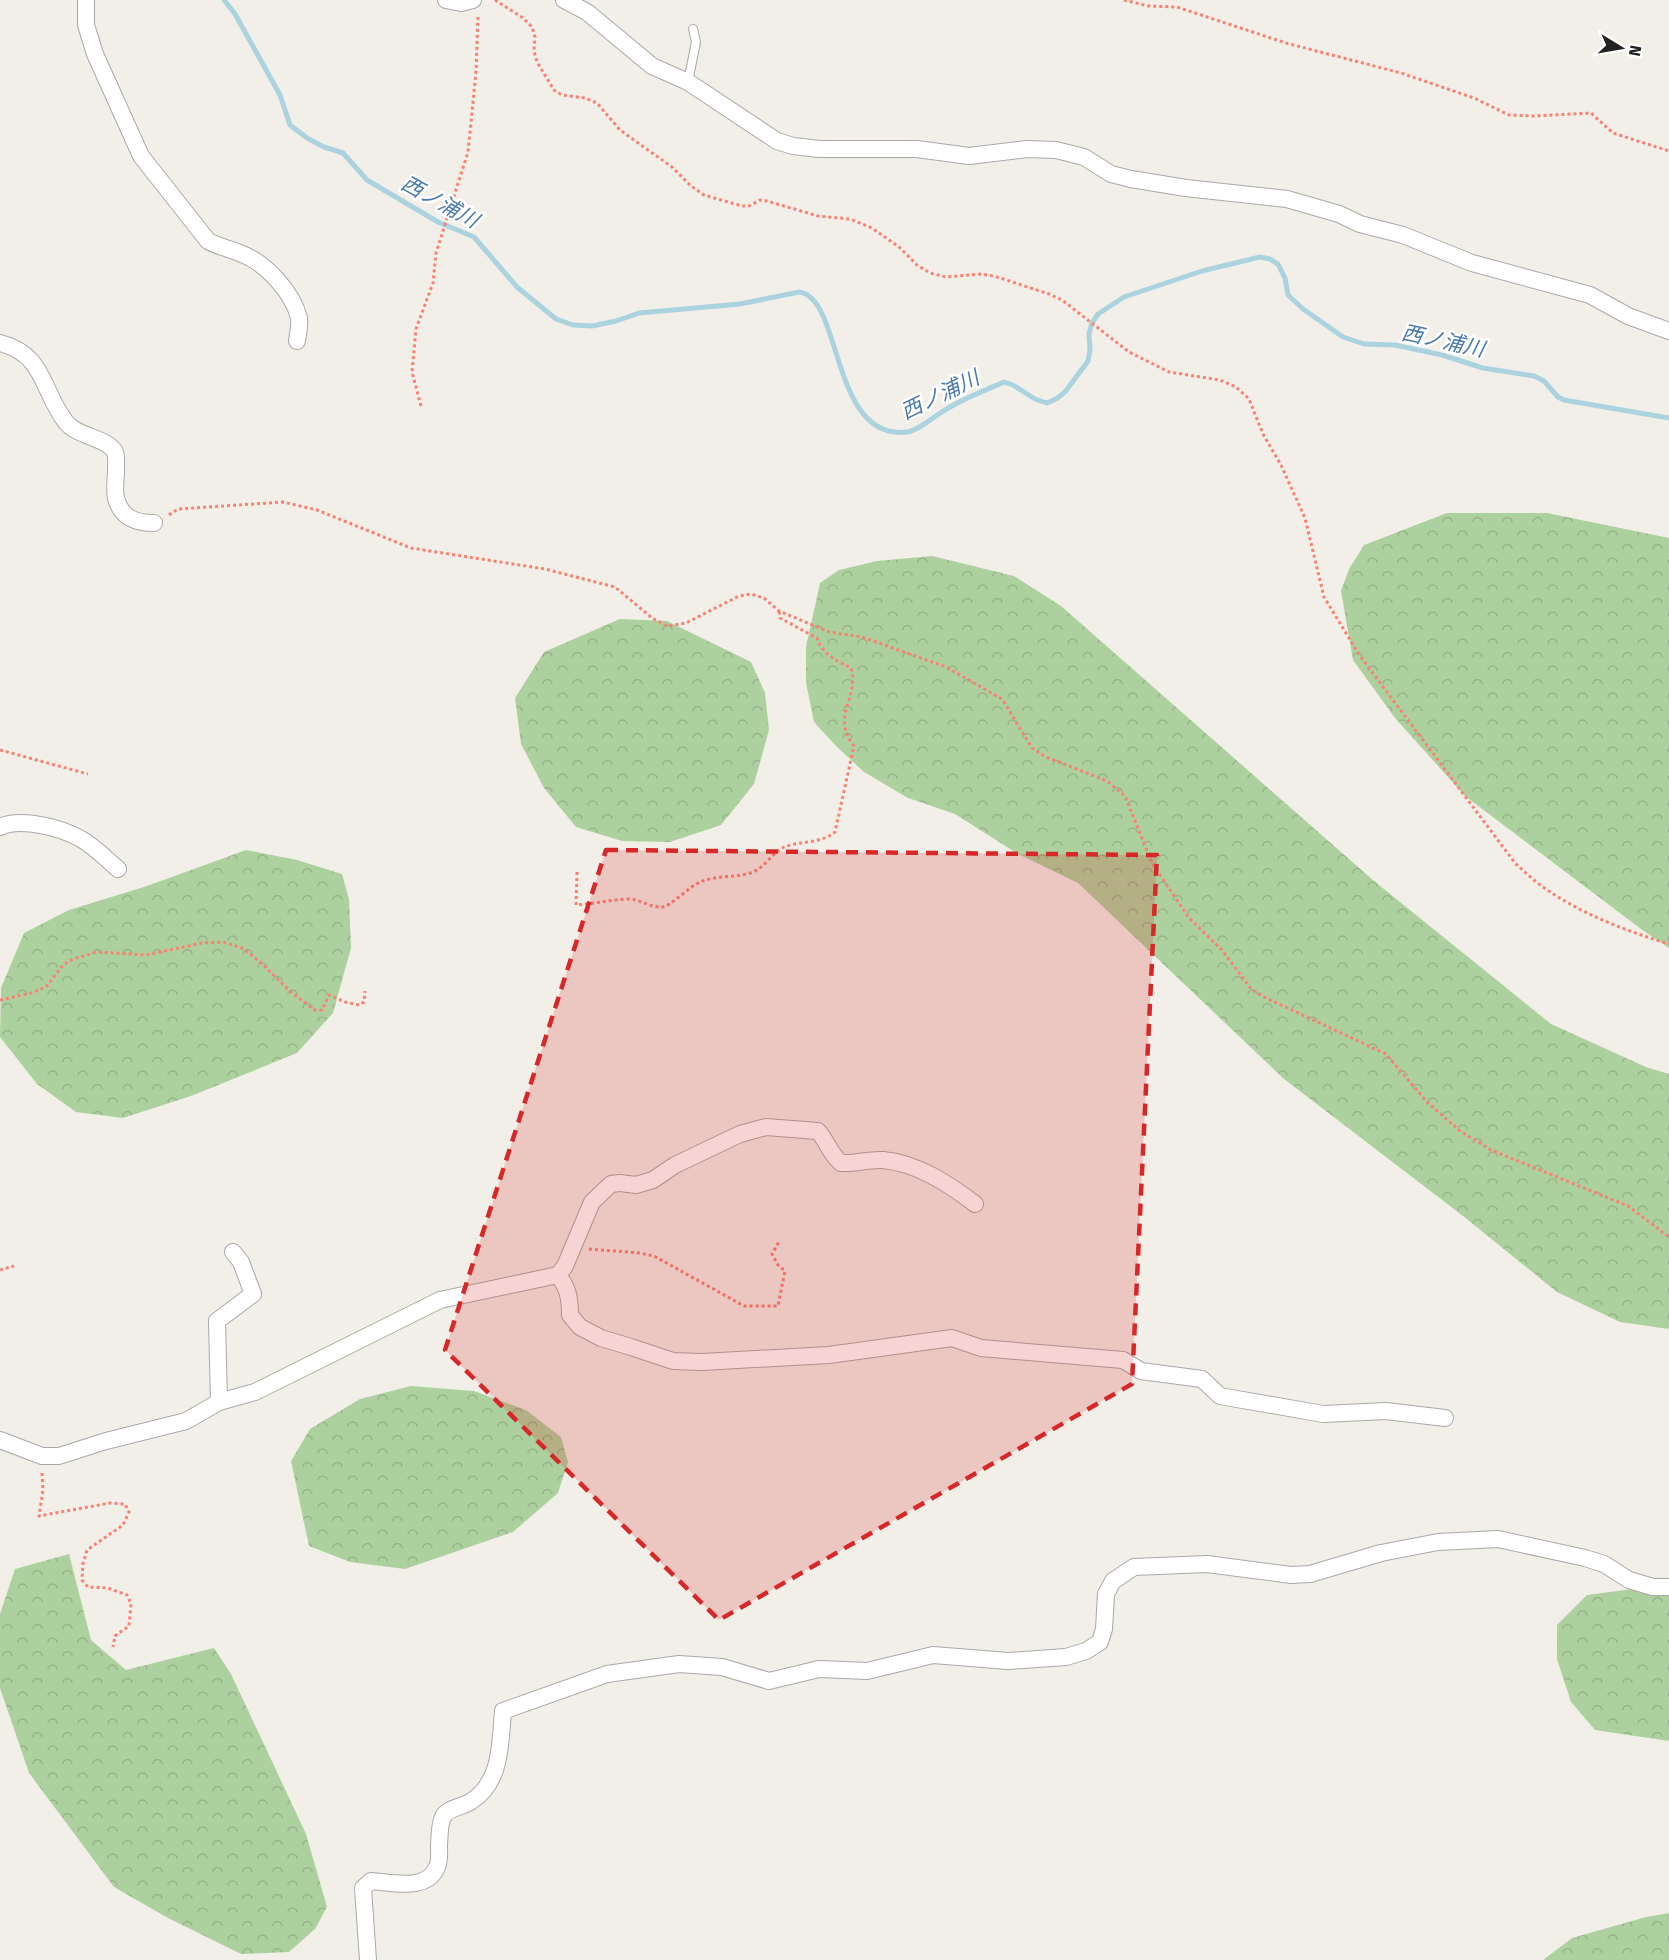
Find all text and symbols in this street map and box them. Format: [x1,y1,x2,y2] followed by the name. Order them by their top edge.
[1591,18,1651,78] north arrow
[1625,44,1646,58] text: N
[397,170,485,235] water label: 西ノ浦川
[1399,320,1489,363] water label: 西ノ浦川
[897,364,985,425] water label: 西ノ浦川

